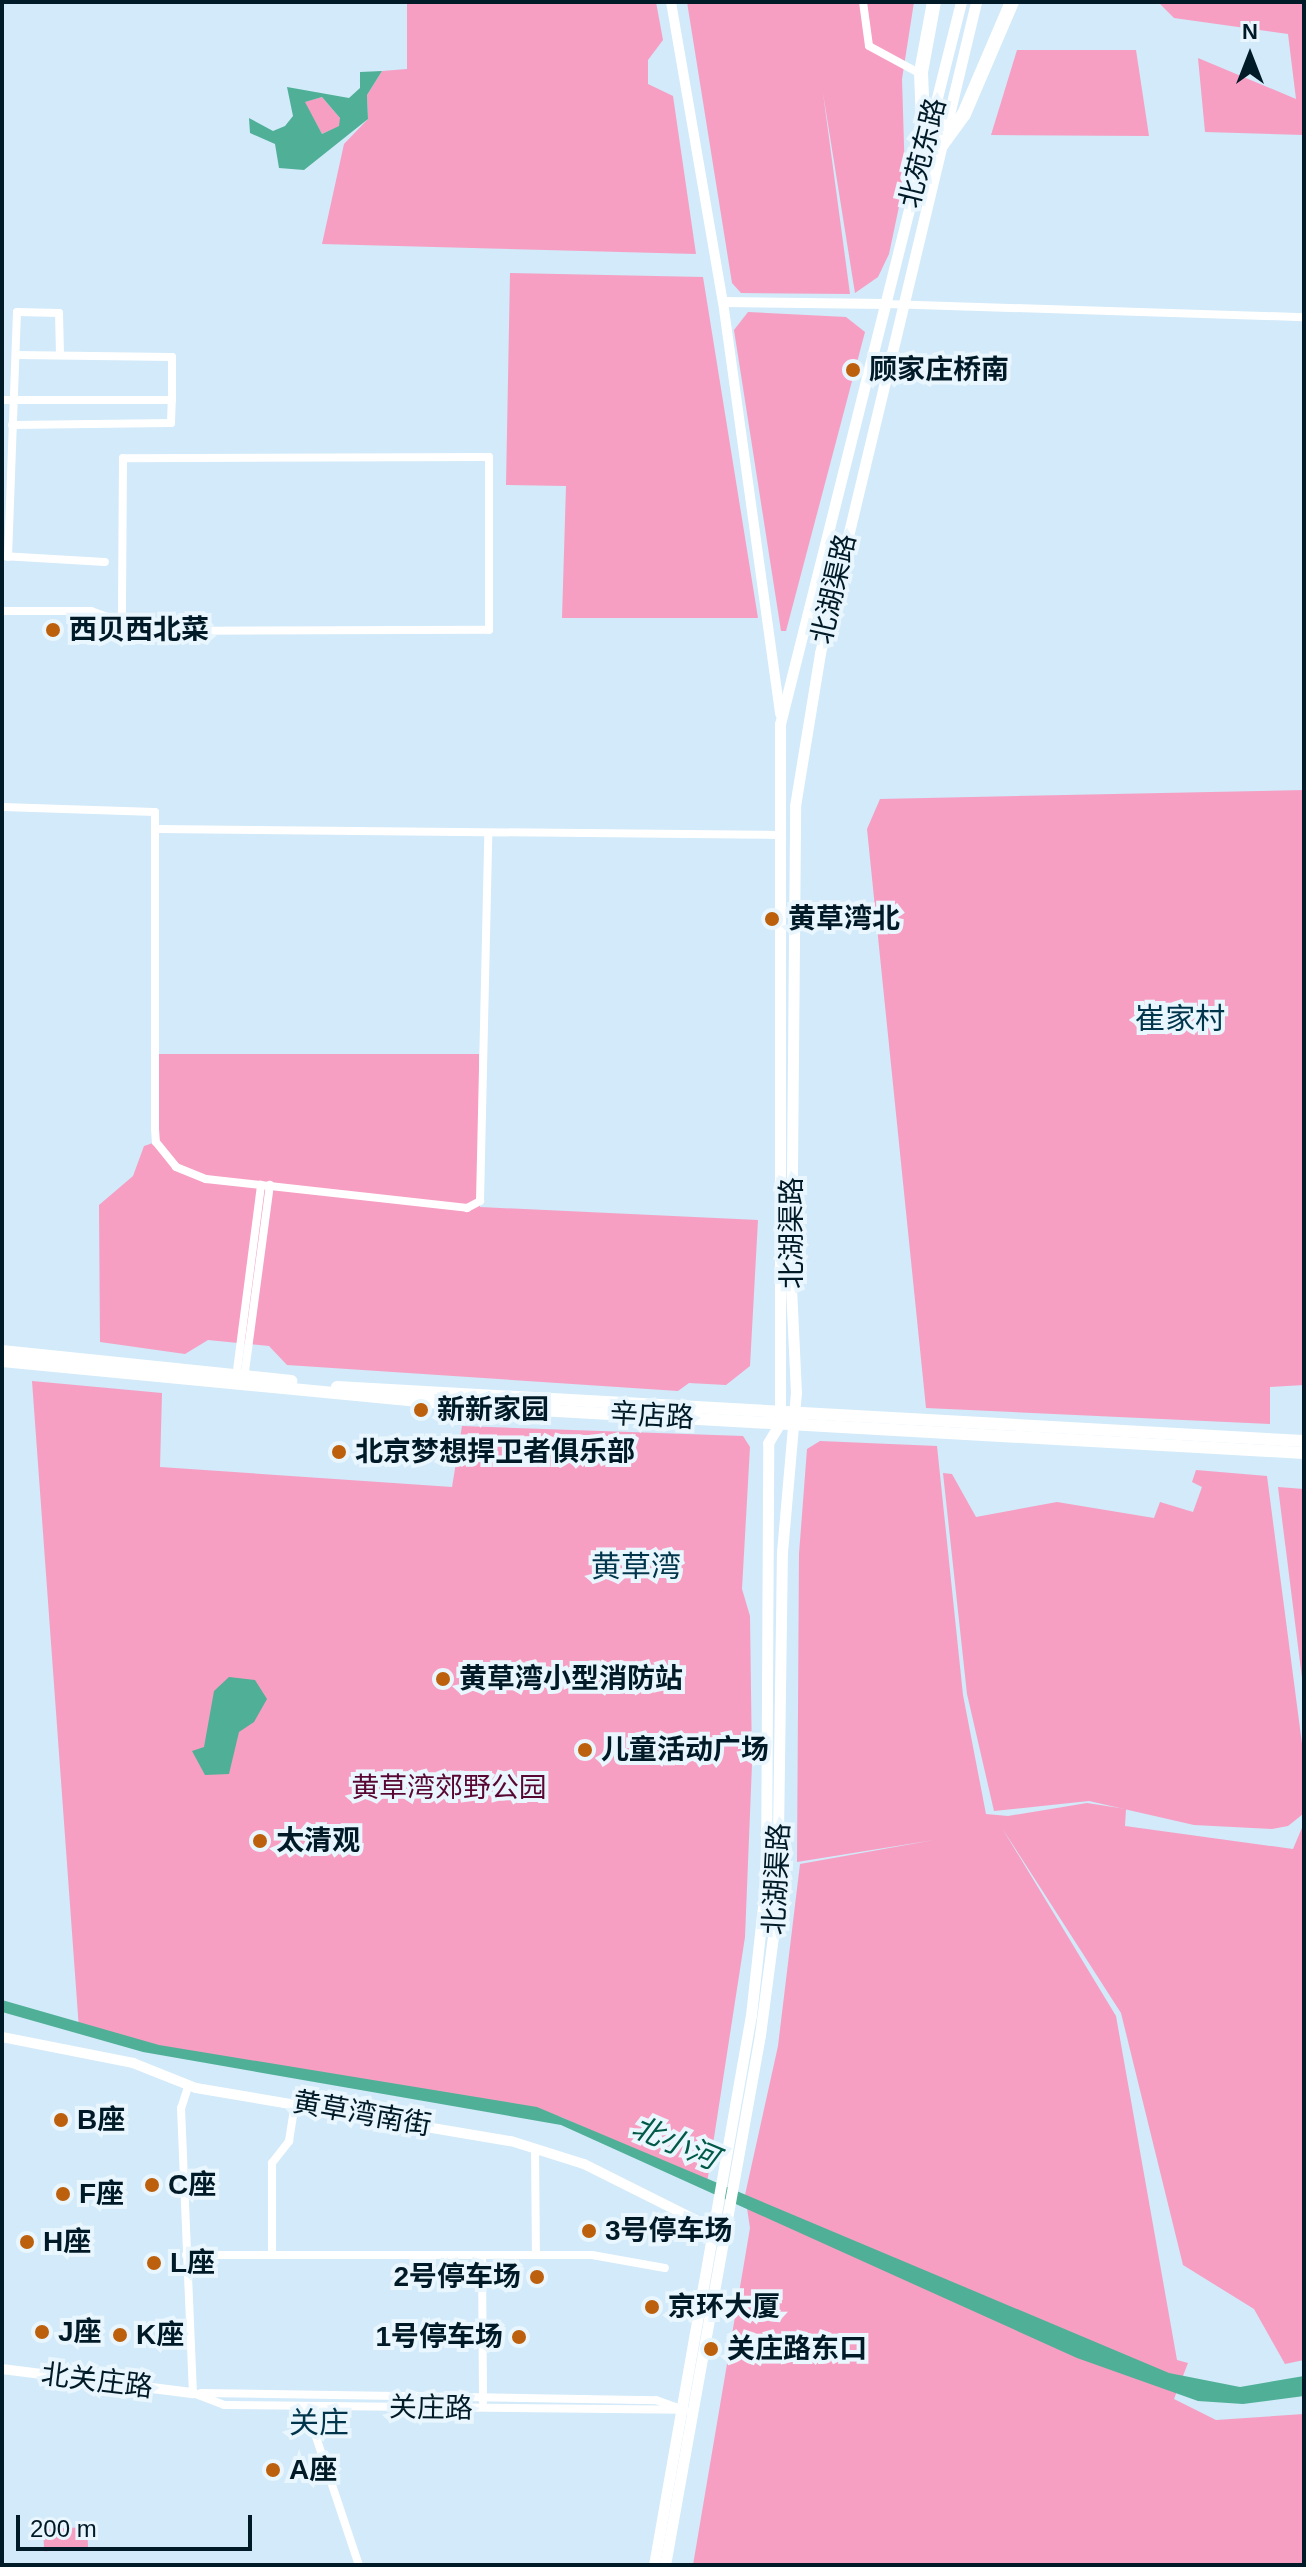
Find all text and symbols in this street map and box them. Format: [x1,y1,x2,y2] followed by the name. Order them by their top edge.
[1210,16,1290,96] north arrow
[1242,19,1258,44] text: N
[893,95,953,211] street label: 北苑东路
[869,353,1009,387] place label: 顾家庄桥南
[844,361,862,379] marker: 顾家庄桥南
[805,531,863,647] street label: 北湖渠路
[69,613,209,647] place label: 西贝西北菜
[44,621,62,639] marker: 西贝西北菜
[788,902,900,936] place label: 黄草湾北
[763,910,781,928] marker: 黄草湾北
[1135,1001,1225,1037] district label: 崔家村
[775,1177,809,1289] street label: 北湖渠路
[437,1393,549,1427] place label: 新新家园
[609,1397,695,1435] street label: 辛店路
[412,1401,430,1419] marker: 新新家园
[355,1435,635,1469] place label: 北京梦想捍卫者俱乐部
[330,1443,348,1461] marker: 北京梦想捍卫者俱乐部
[591,1549,681,1585] district label: 黄草湾
[459,1662,683,1696] place label: 黄草湾小型消防站
[434,1670,452,1688] marker: 黄草湾小型消防站
[601,1733,769,1767] place label: 儿童活动广场
[576,1741,594,1759] marker: 儿童活动广场
[351,1771,547,1805] park label: 黄草湾郊野公园
[757,1822,797,1936] street label: 北湖渠路
[276,1824,360,1858] place label: 太清观
[251,1832,269,1850] marker: 太清观
[290,2085,434,2143] street label: 黄草湾南街
[77,2103,125,2137] place label: B座
[627,2109,723,2177] water label: 北小河
[52,2111,70,2129] marker: B座
[168,2168,216,2202] place label: C座
[143,2176,161,2194] marker: C座
[79,2177,124,2211] place label: F座
[54,2185,72,2203] marker: F座
[605,2214,733,2248] place label: 3号停车场
[580,2222,598,2240] marker: 3号停车场
[43,2225,91,2259] place label: H座
[18,2233,36,2251] marker: H座
[170,2246,215,2280] place label: L座
[145,2254,163,2272] marker: L座
[393,2260,521,2294] place label: 2号停车场
[528,2268,546,2286] marker: 2号停车场
[668,2290,780,2324] place label: 京环大厦
[643,2298,661,2316] marker: 京环大厦
[58,2315,102,2349] place label: J座
[136,2318,184,2352] place label: K座
[375,2320,503,2354] place label: 1号停车场
[33,2323,51,2341] marker: J座
[111,2326,129,2344] marker: K座
[510,2328,528,2346] marker: 1号停车场
[727,2332,867,2366] place label: 关庄路东口
[702,2340,720,2358] marker: 关庄路东口
[39,2358,155,2404] street label: 北关庄路
[389,2390,473,2426] street label: 关庄路
[289,2405,349,2441] district label: 关庄
[289,2453,337,2487] place label: A座
[264,2461,282,2479] marker: A座
[20,2499,256,2549] scale bar
[30,2515,97,2542] text: 200 m

